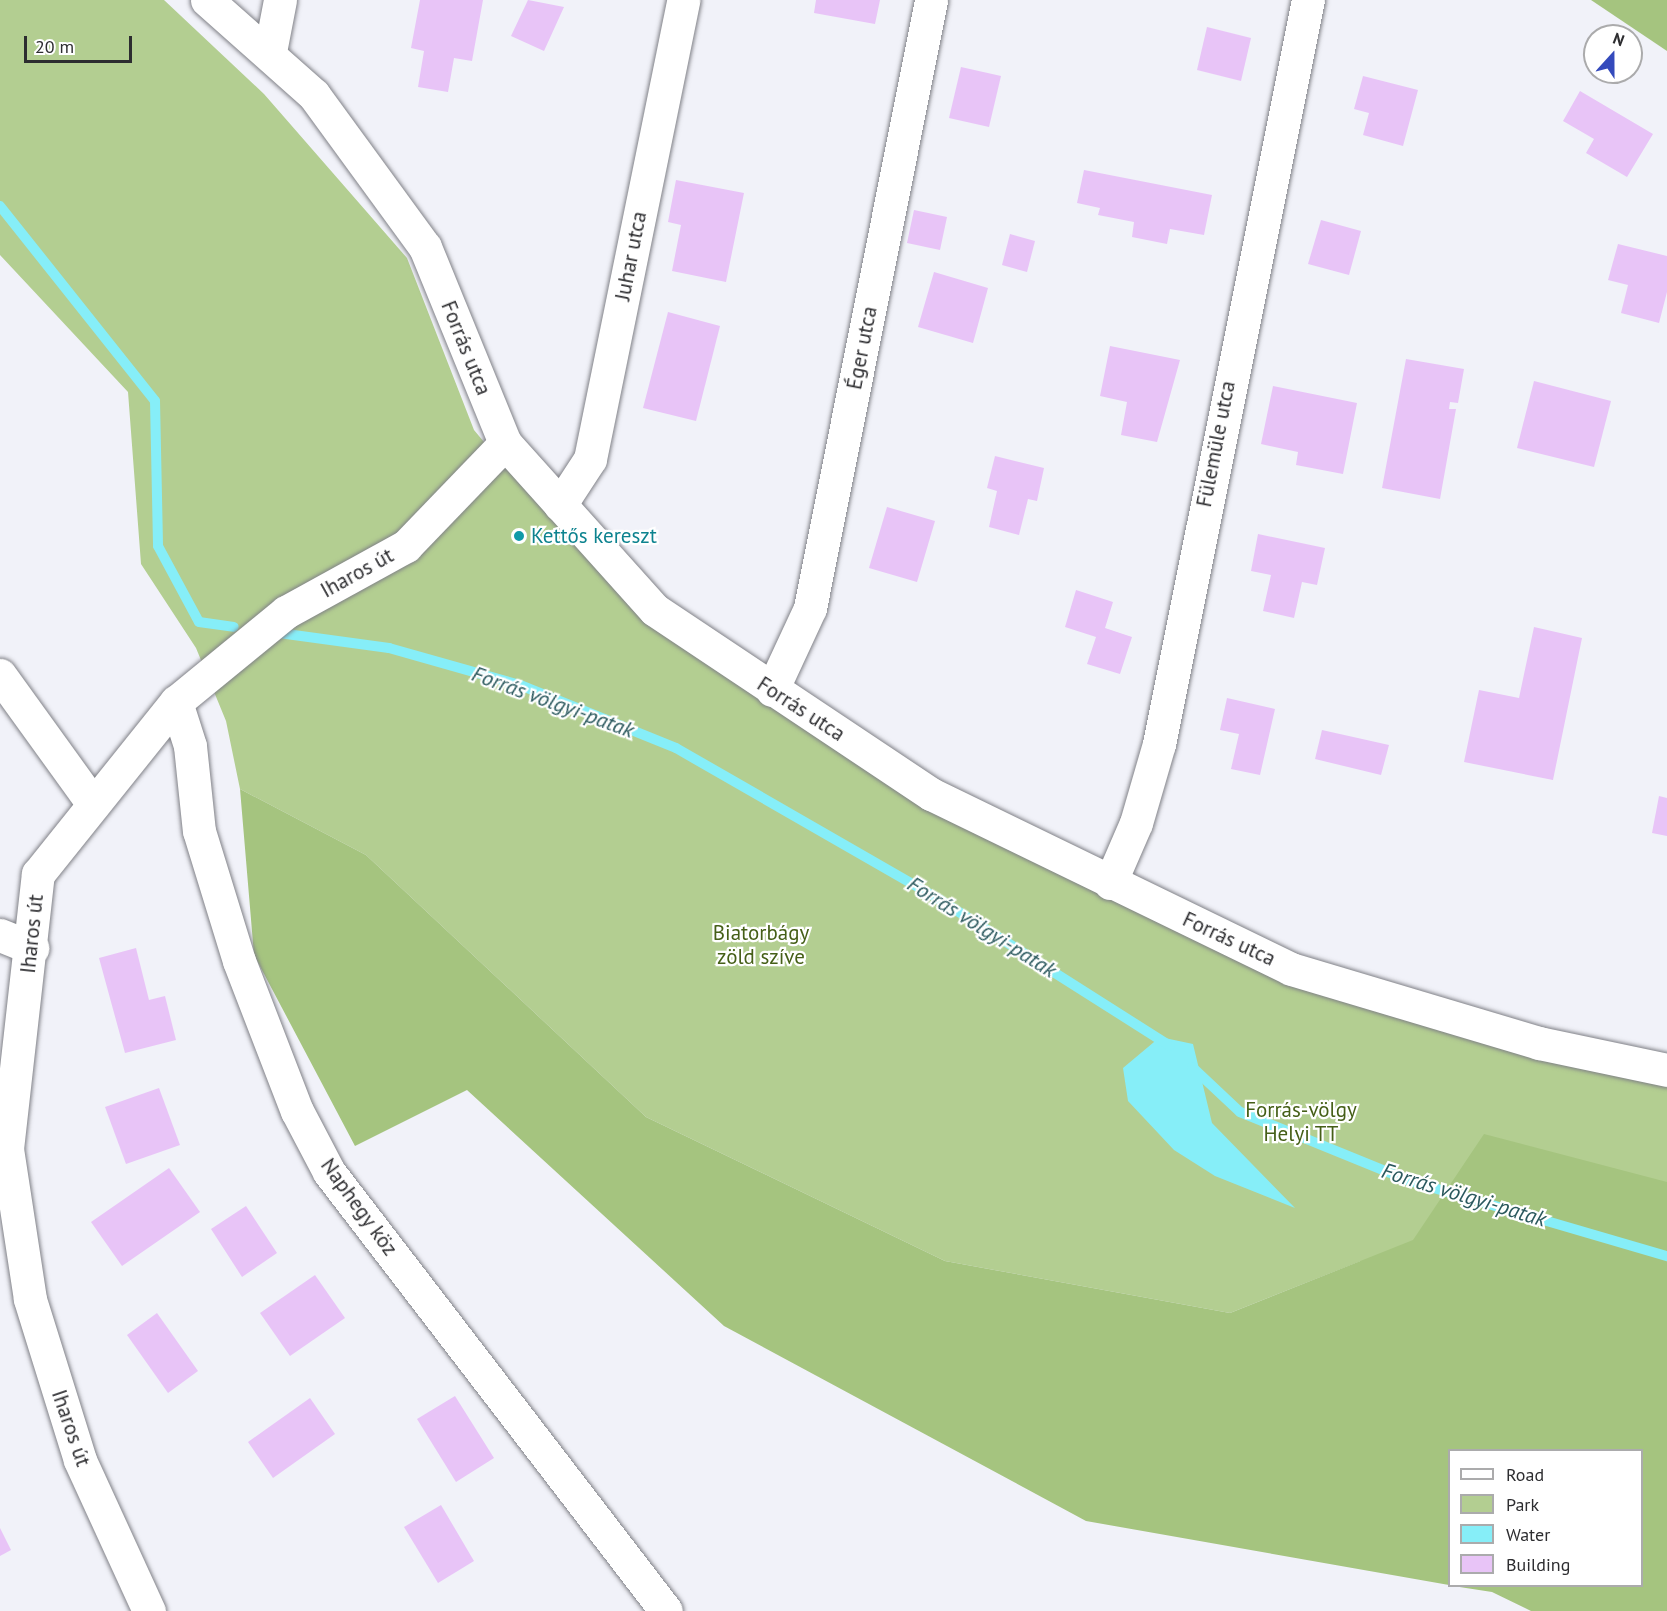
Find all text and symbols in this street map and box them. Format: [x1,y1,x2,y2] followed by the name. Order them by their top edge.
[27,24,135,62] scale bar
[1583,24,1643,84] north arrow
[1610,28,1627,50] text: N
[35,35,74,58] text: 20 m
[610,209,652,303] street label: Juhar utca
[436,297,496,399] street label: Forrás utca
[842,304,882,392] street label: Éger utca
[1191,379,1241,509] street label: Fülemüle utca
[531,523,657,549] place label: Kettős kereszt
[512,529,526,543] marker: Kettős kereszt
[316,543,398,603] street label: Iharos út
[468,660,638,744] water label: Forrás völgyi-patak
[752,671,850,747] street label: Forrás utca
[902,870,1062,984] water label: Forrás völgyi-patak
[15,893,49,975] street label: Iharos út
[1179,907,1279,971] street label: Forrás utca
[713,920,809,970] park label: Biatorbágy zöld szíve
[1245,1097,1357,1147] park label: Forrás-völgy Helyi TT
[315,1153,403,1261] street label: Naphegy köz
[1378,1157,1550,1233] water label: Forrás völgyi-patak
[46,1386,96,1470] street label: Iharos út
[1448,1449,1643,1587] legend
[1506,1463,1544,1486] text: Road
[1506,1493,1539,1516] text: Park
[1506,1523,1550,1546] text: Water
[1506,1553,1570,1576] text: Building

